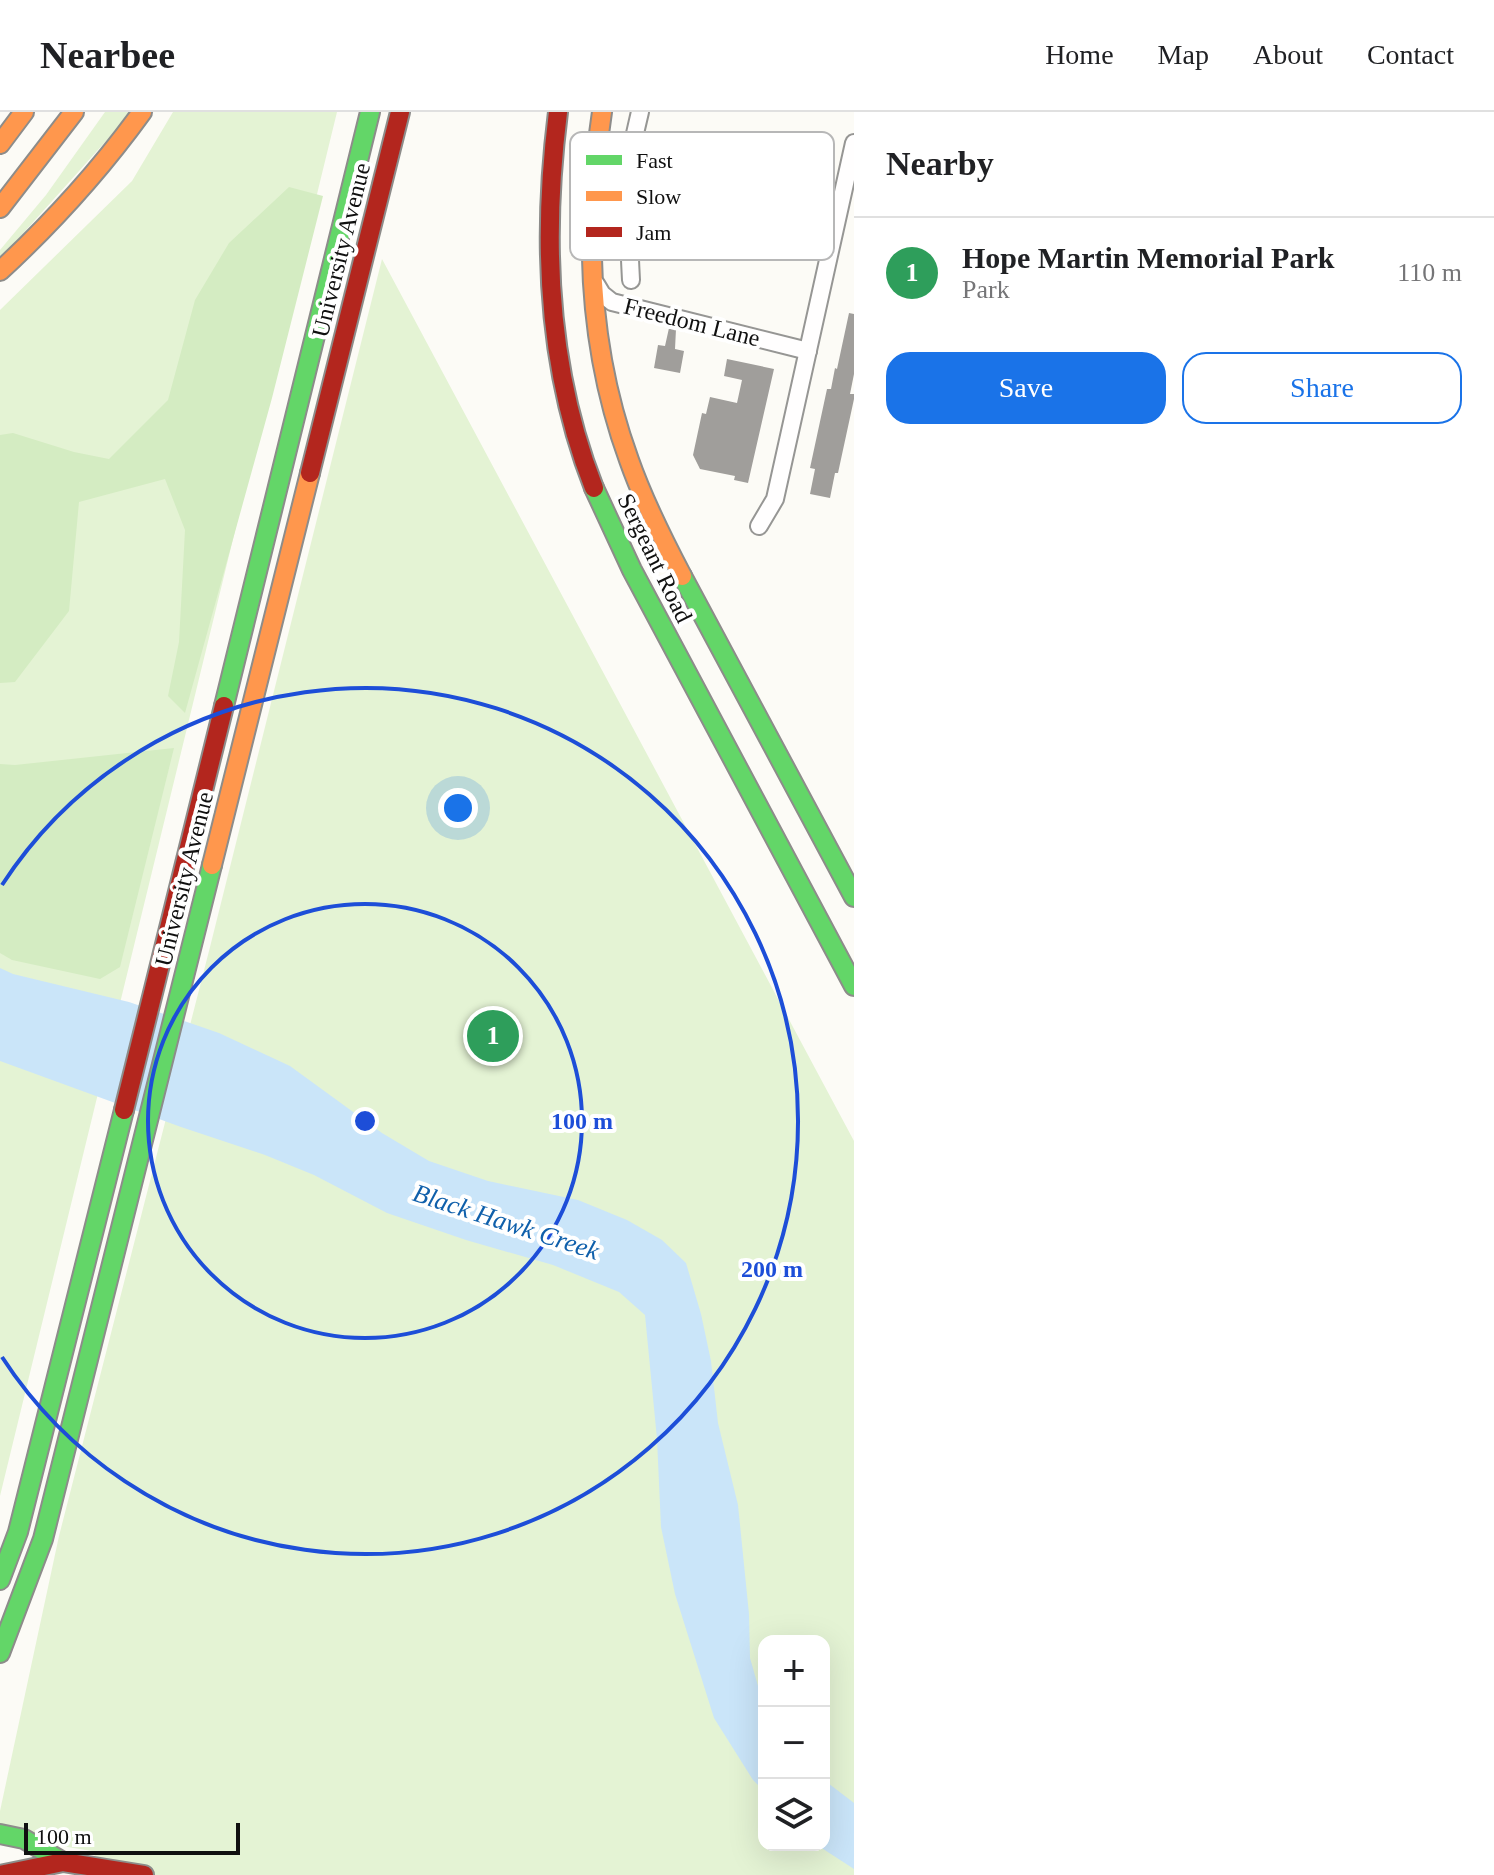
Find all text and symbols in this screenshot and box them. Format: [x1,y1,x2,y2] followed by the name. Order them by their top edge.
[40,34,175,76] text: Nearbee
[1045,39,1114,70] text: Home
[1158,39,1209,70] text: Map
[1253,39,1323,70] text: About
[1367,39,1454,70] text: Contact
[570,132,834,260] legend
[886,145,994,182] text: Nearby
[636,148,673,173] text: Fast
[307,160,375,340] street label: University Avenue
[636,184,681,209] text: Slow
[636,220,671,245] text: Jam
[962,241,1334,274] text: Hope Martin Memorial Park
[906,258,919,287] text: 1
[1397,258,1462,287] text: 110 m
[962,275,1010,304] text: Park
[621,293,763,351] street label: Freedom Lane
[886,352,1166,424] button: Save
[1182,352,1462,424] button: Share
[613,489,697,627] street label: Sergeant Road
[438,788,478,828] your location
[150,789,218,969] street label: University Avenue
[467,1006,519,1066] pin: 1
[351,1107,379,1135] centre of rings
[551,1108,613,1134] text: 100 m
[409,1178,603,1266] water label: Black Hawk Creek
[741,1256,803,1282] text: 200 m
[758,1635,830,1851] map controls
[758,1635,830,1707] button: +
[758,1707,830,1779] button: −
[758,1779,830,1851] button: layers
[24,1819,240,1855] scale bar
[36,1824,92,1849] text: 100 m

